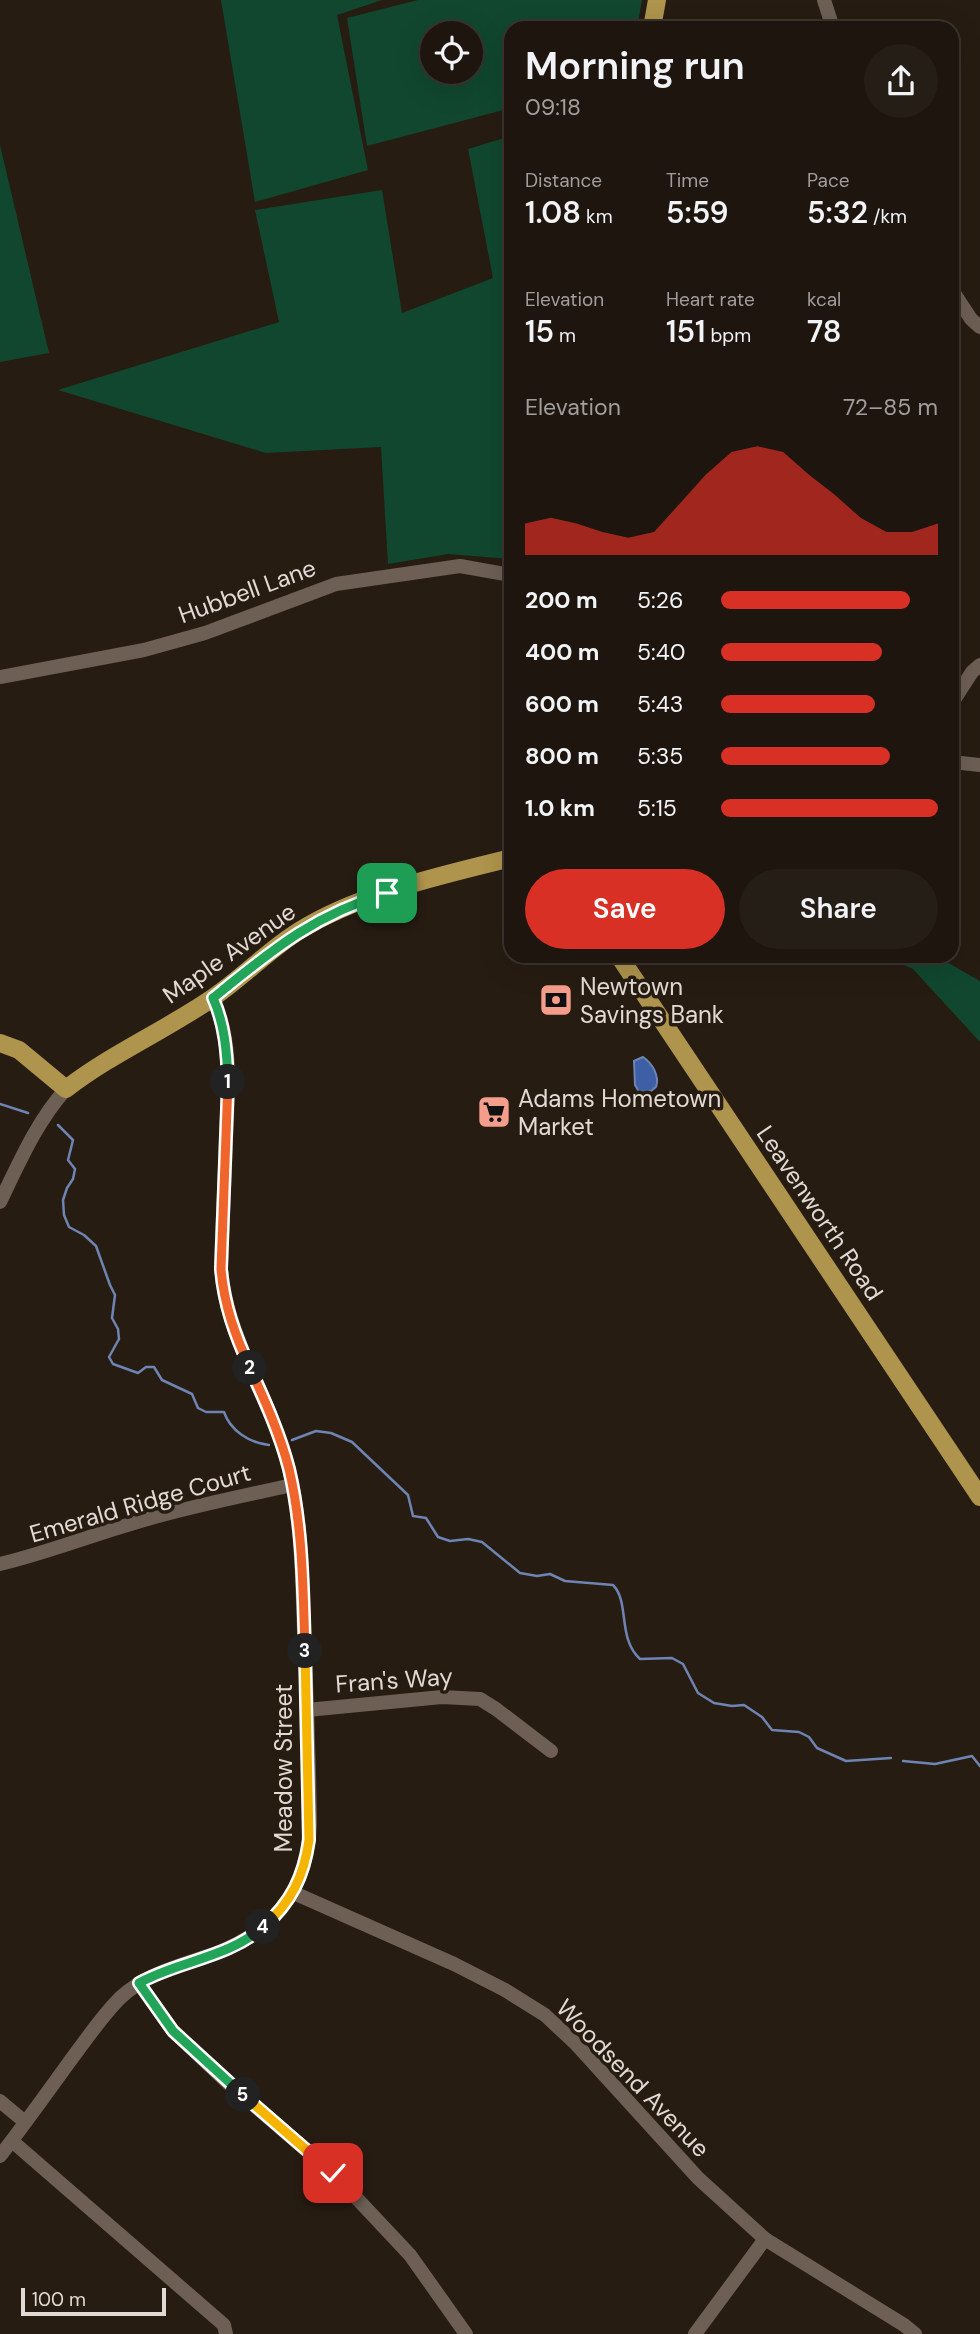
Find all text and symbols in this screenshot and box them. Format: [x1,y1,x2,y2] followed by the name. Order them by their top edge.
[420,21,483,84] map controls
[420,21,483,84] button: locate
[525,41,745,91] text: Morning run
[864,44,938,118] button: share
[525,92,581,122] text: 09:18
[525,168,602,193] text: Distance
[666,168,709,193] text: Time
[807,168,850,193] text: Pace
[525,193,581,232] text: 1.08
[666,193,728,232] text: 5:59
[807,193,868,232] text: 5:32
[581,204,613,229] text: km
[868,204,907,229] text: /km
[525,287,604,312] text: Elevation
[666,287,755,312] text: Heart rate
[807,287,841,312] text: kcal
[525,312,554,351] text: 15
[666,312,705,351] text: 151
[807,312,842,351] text: 78
[554,323,576,348] text: m
[705,323,751,348] text: bpm
[525,392,621,422] text: Elevation
[843,392,938,422] text: 72–85 m
[174,552,320,630] street label: Hubbell Lane
[525,585,598,615] text: 200 m
[637,585,683,615] text: 5:26
[525,637,599,667] text: 400 m
[637,637,685,667] text: 5:40
[525,689,599,719] text: 600 m
[637,689,683,719] text: 5:43
[525,741,599,771] text: 800 m
[637,741,683,771] text: 5:35
[525,793,595,823] text: 1.0 km
[637,793,677,823] text: 5:15
[357,863,417,923] pin
[525,869,725,949] button: Save
[739,869,938,949] button: Share
[368,874,406,912] icon: arrive
[157,896,301,1010] street label: Maple Avenue
[580,971,724,1030] place label: Newtown Savings Bank
[537,981,575,1019] bank icon: Newtown Savings Bank
[210,1064,246,1100] pin: 1
[224,1069,231,1094] text: 1
[518,1083,721,1142] place label: Adams Hometown Market
[475,1093,513,1131] supermarket icon: Adams Hometown Market
[750,1120,890,1306] street label: Leavenworth Road
[232,1350,268,1386] pin: 2
[244,1355,255,1380] text: 2
[26,1457,254,1549] street label: Emerald Ridge Court
[288,1634,322,1668] pin: 3
[299,1638,310,1663] text: 3
[334,1660,454,1700] street label: Fran's Way
[268,1684,299,1852] street label: Meadow Street
[246,1910,280,1944] pin: 4
[256,1914,269,1939] text: 4
[550,1992,716,2164] street label: Woodsend Avenue
[226,2078,260,2112] pin: 5
[237,2082,248,2107] text: 5
[303,2143,363,2203] pin
[314,2154,352,2192] icon: check
[21,2285,166,2317] scale bar
[32,2287,86,2312] text: 100 m

